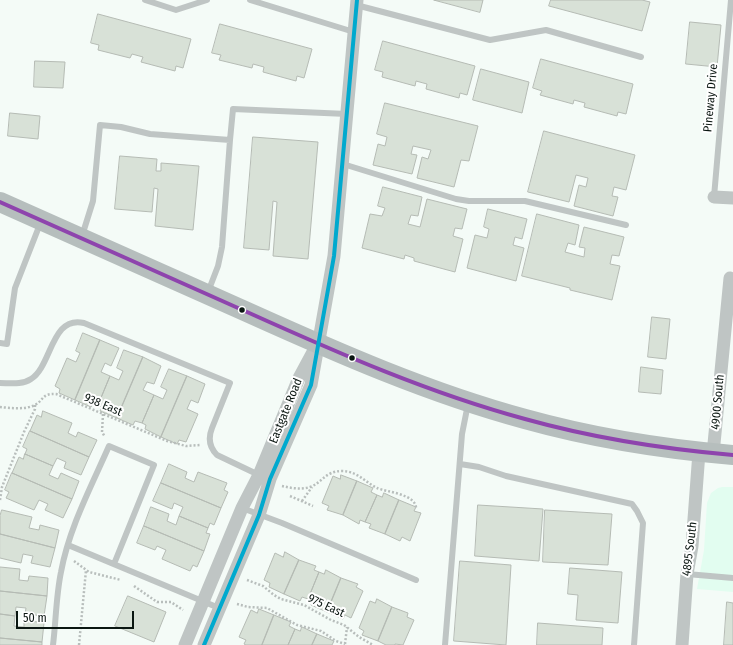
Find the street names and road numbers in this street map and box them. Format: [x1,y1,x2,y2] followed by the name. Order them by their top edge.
[701,63,721,133] street label: Pineway Drive
[708,374,728,430] street label: 4900 South
[266,376,306,446] street label: Eastgate Road
[82,391,124,419] street label: 938 East
[680,521,700,577] street label: 4895 South
[305,591,347,621] street label: 975 East

